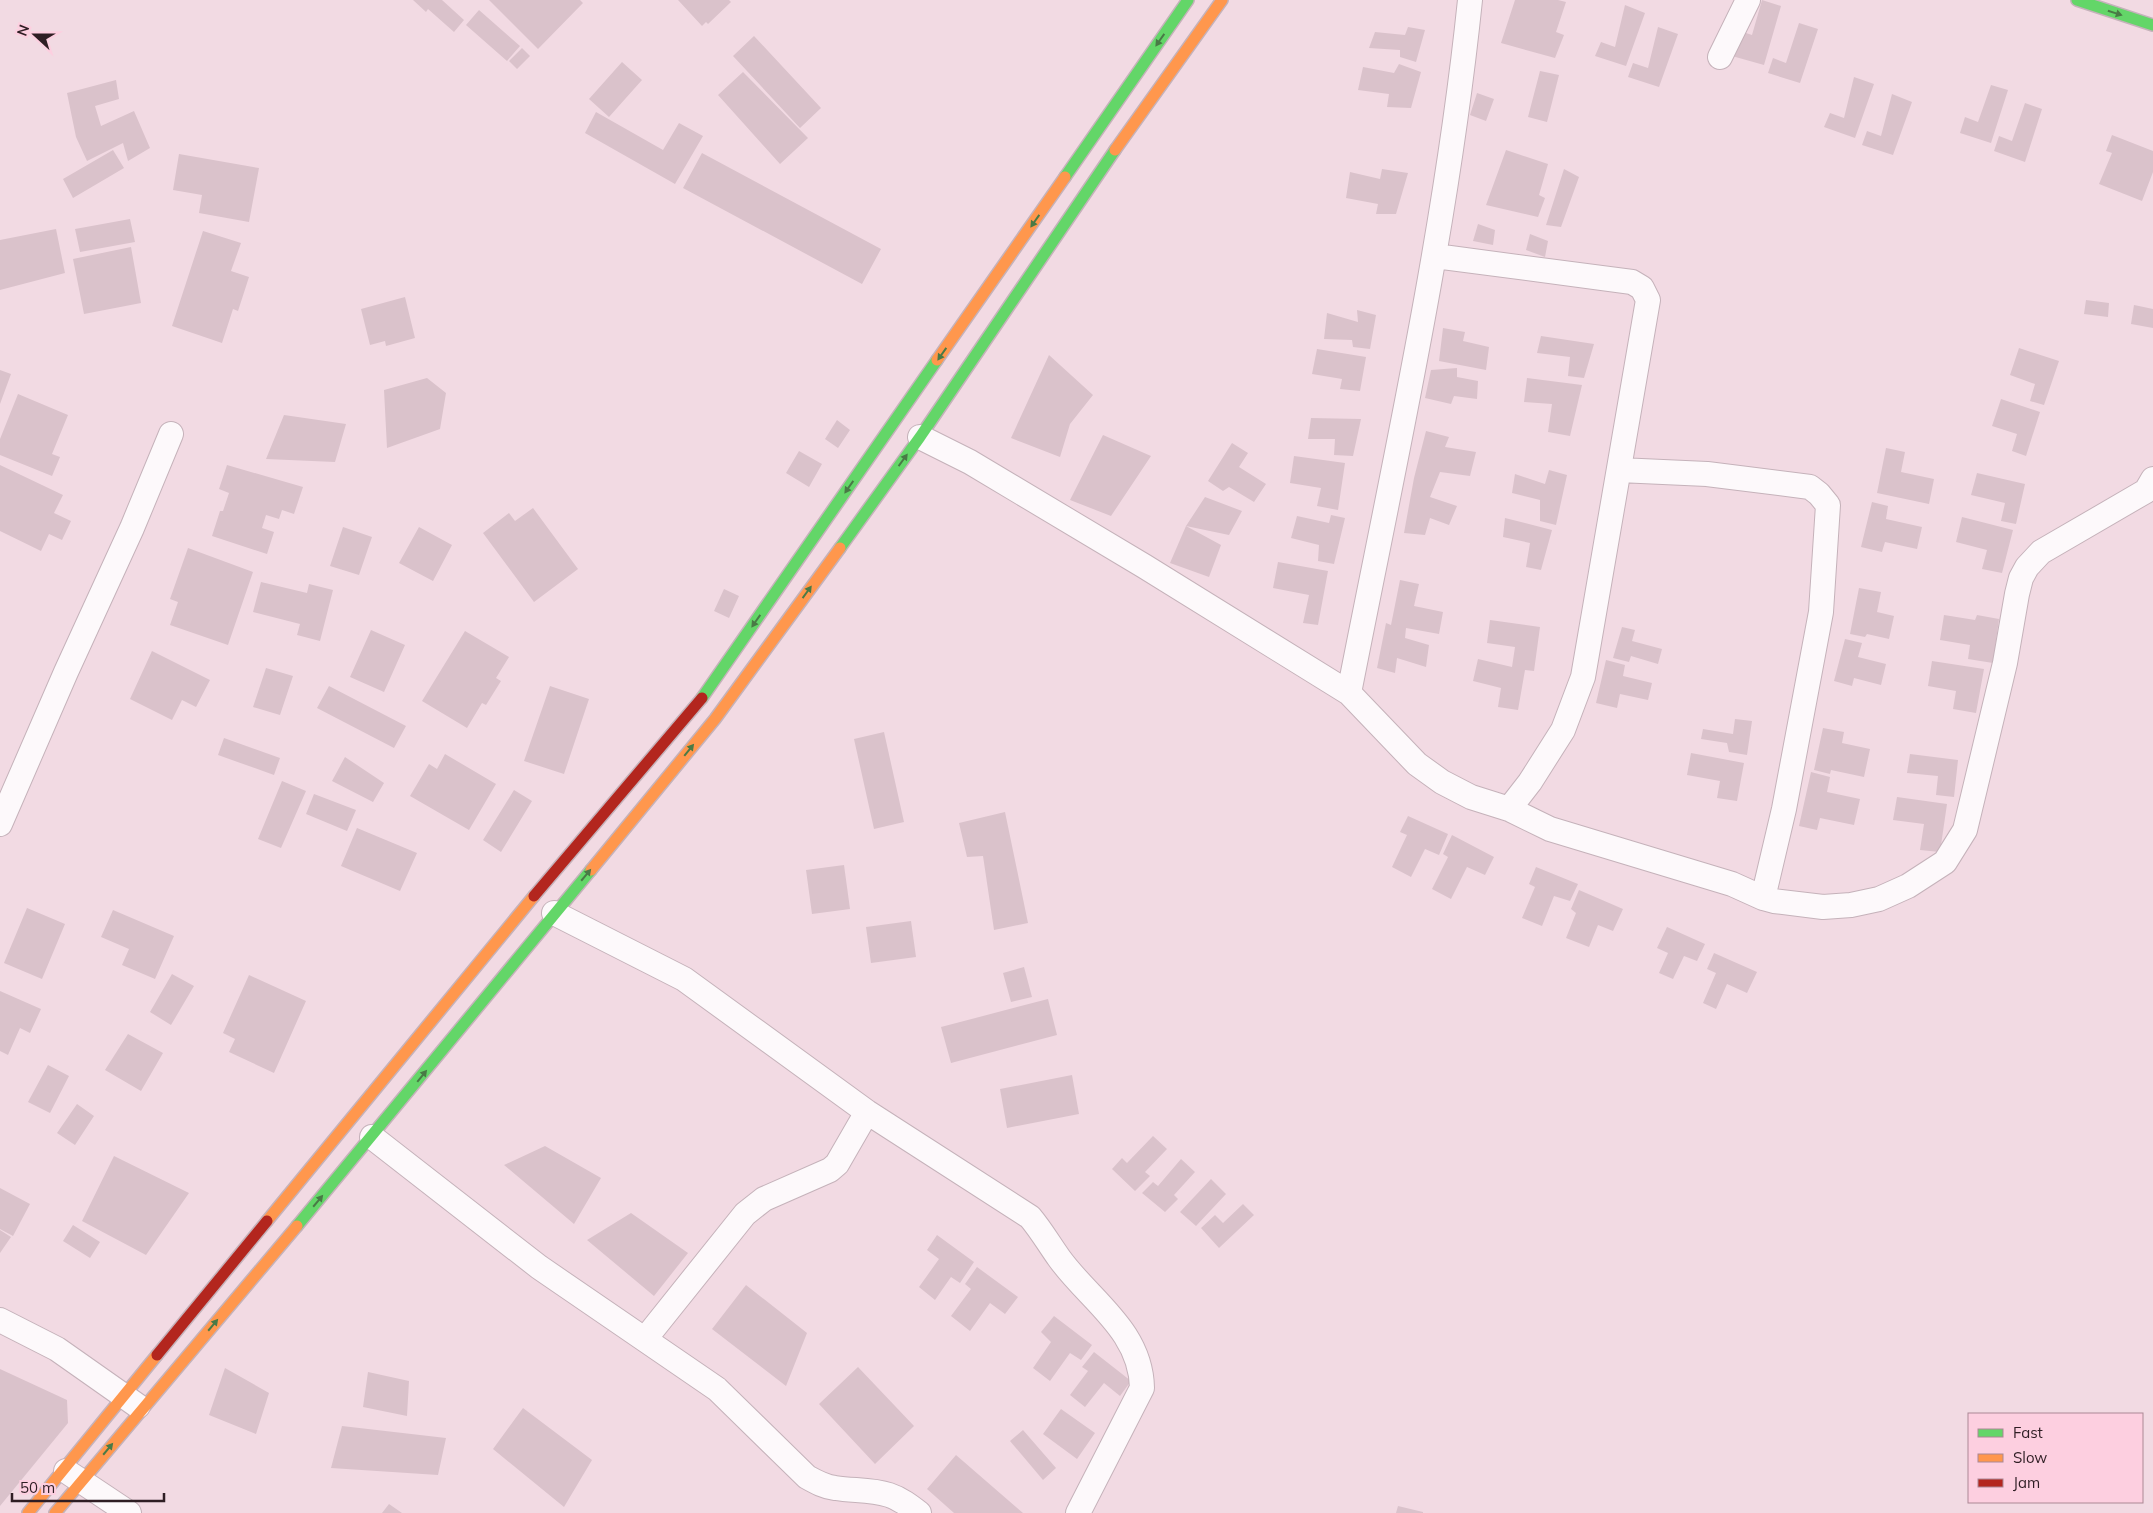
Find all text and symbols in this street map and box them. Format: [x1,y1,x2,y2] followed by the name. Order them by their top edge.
[2108,9,2123,17] one-way arrow
[10,10,60,60] north arrow
[13,22,33,39] text: N
[1155,33,1165,47] one-way arrow
[1030,214,1040,228] one-way arrow
[937,347,947,361] one-way arrow
[898,453,908,467] one-way arrow
[844,481,854,494] one-way arrow
[802,585,812,599] one-way arrow
[751,614,761,627] one-way arrow
[684,744,695,757] one-way arrow
[580,869,591,882] one-way arrow
[416,1069,427,1082] one-way arrow
[312,1195,324,1207] one-way arrow
[207,1319,219,1331] one-way arrow
[1968,1413,2143,1503] legend
[2013,1423,2043,1442] text: Fast
[103,1442,114,1455] one-way arrow
[2013,1448,2047,1467] text: Slow
[12,1470,165,1502] scale bar
[2013,1473,2040,1492] text: Jam
[20,1478,55,1497] text: 50 m

